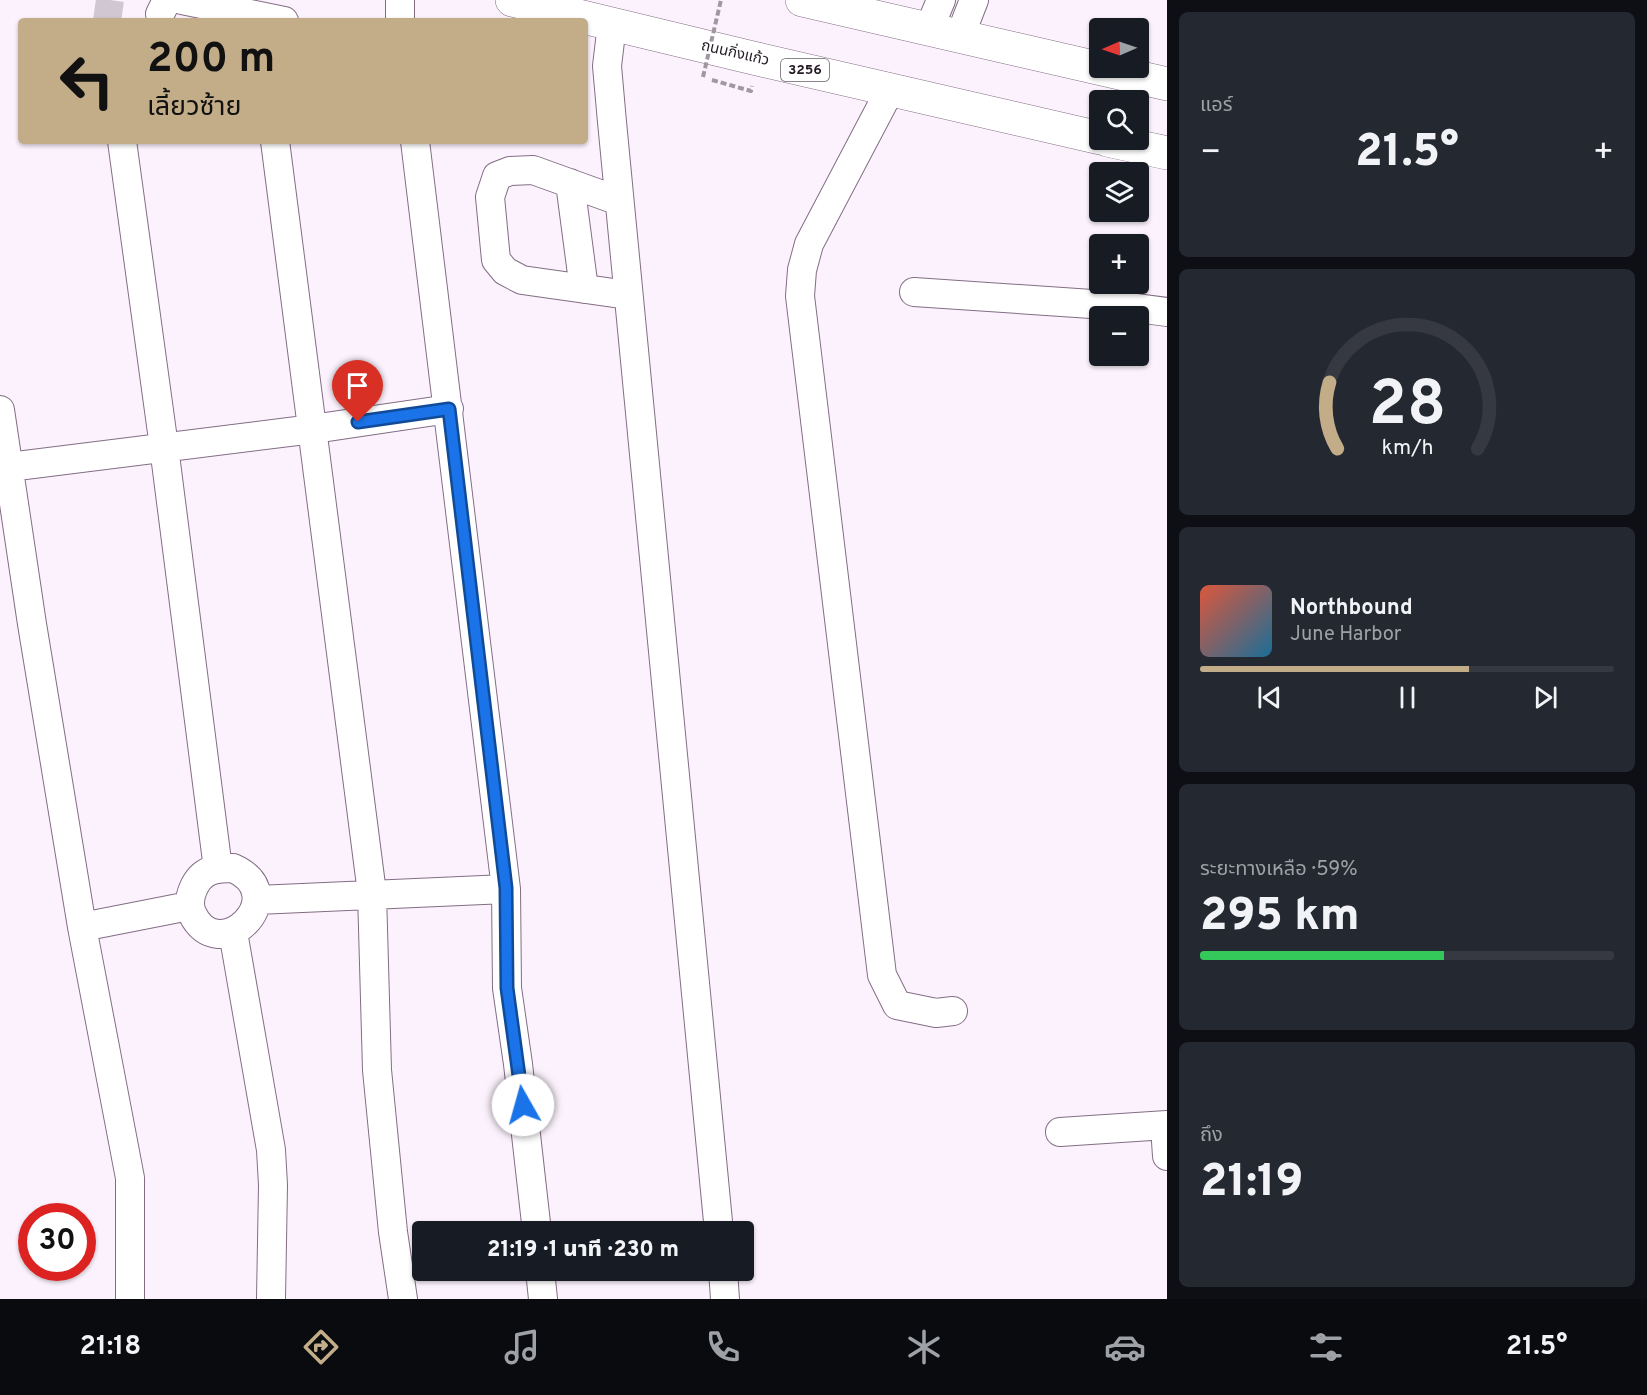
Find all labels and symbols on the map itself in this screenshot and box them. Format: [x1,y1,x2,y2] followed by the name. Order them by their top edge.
[1089,18,1149,78] north arrow
[699,35,771,71] street label: ถนนกิ่งแก้ว
[781,59,829,81] road number: 3256
[332,360,383,422] pin
[491,1073,555,1137] position arrow
[18,1203,96,1281] speed limit sign: 30

